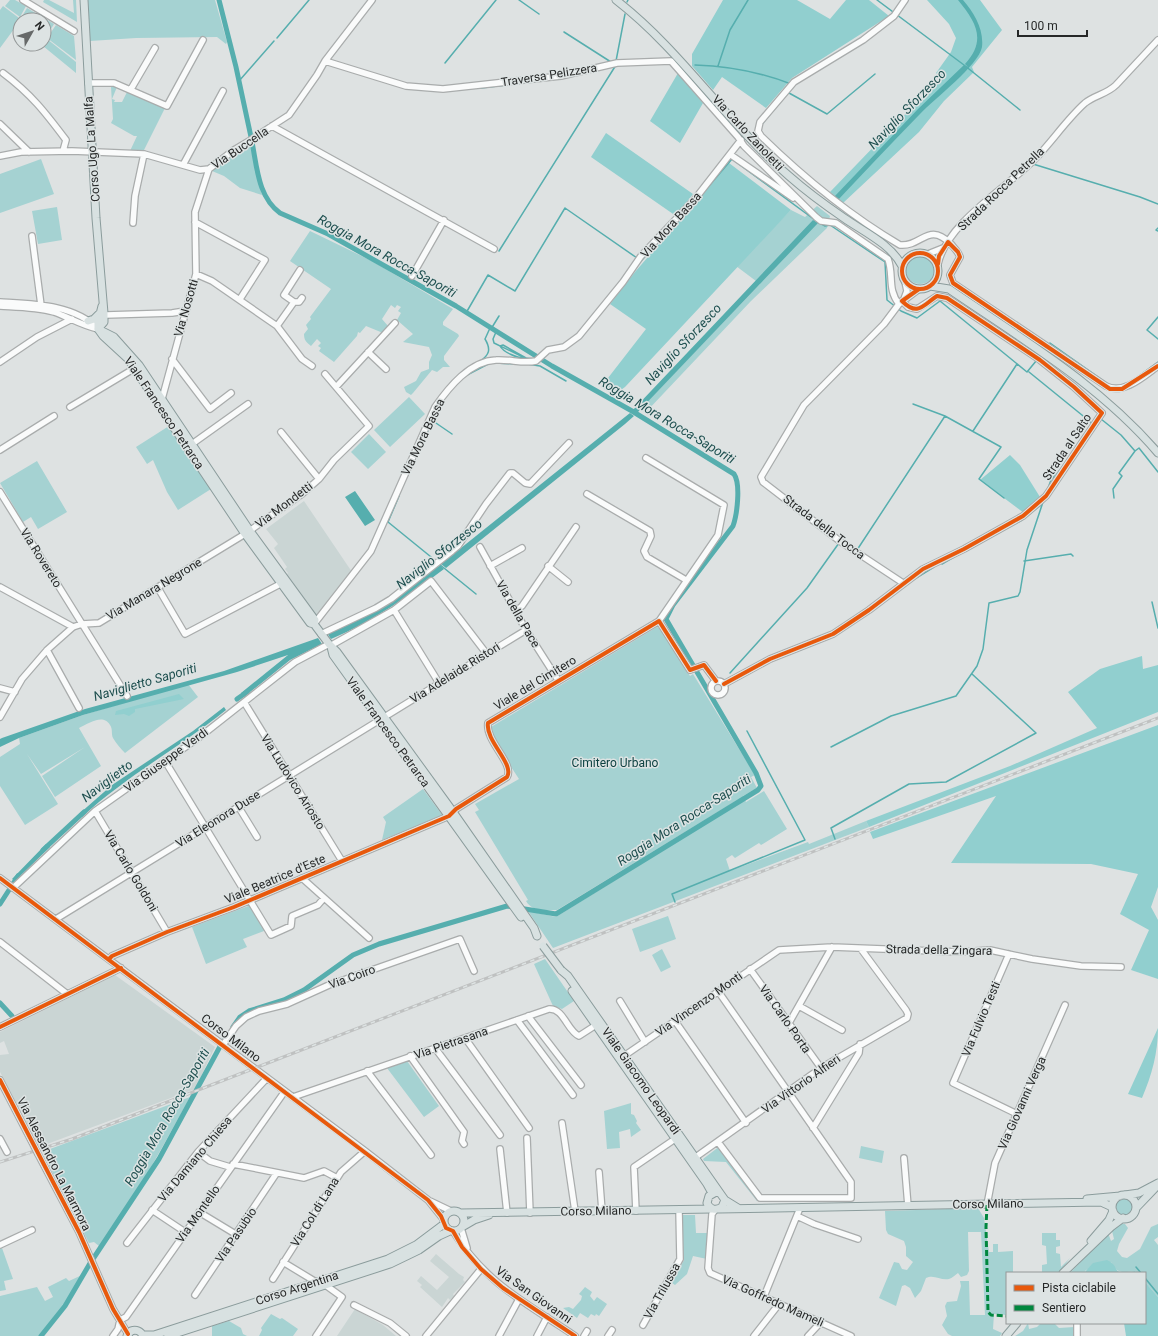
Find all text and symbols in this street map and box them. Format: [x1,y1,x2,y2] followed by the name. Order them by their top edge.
[12,12,52,52] north arrow
[1018,12,1087,38] scale bar
[32,19,47,33] text: N
[1024,19,1058,33] text: 100 m
[500,60,598,90] street label: Traversa Pelizzera
[865,66,949,152] water label: Naviglio Sforzesco
[709,92,787,174] street label: Via Carlo Zanoletti
[81,96,103,202] street label: Corso Ugo La Malfa
[209,124,271,172] street label: Via Buccella
[955,144,1047,234] street label: Strada Rocca Petrella
[638,189,704,261] street label: Via Mora Bassa
[315,212,460,301] water label: Roggia Mora Rocca-Saporiti
[171,278,201,338] street label: Via Nosotti
[642,300,724,388] water label: Naviglio Sforzesco
[121,354,207,472] street label: Viale Francesco Petrarca
[596,373,739,467] water label: Roggia Mora Rocca-Saporiti
[398,396,448,478] street label: Via Mora Bassa
[1040,411,1095,483] street label: Strada al Salto
[253,479,315,531] street label: Via Mondetti
[780,492,868,562] street label: Strada della Tocca
[393,516,485,592] water label: Naviglio Sforzesco
[17,526,65,590] street label: Via Rovereto
[104,555,204,623] street label: Via Manara Negrone
[493,578,543,650] street label: Via della Pace
[407,640,503,706] street label: Via Adelaide Ristori
[491,653,579,713] street label: Viale del Cimitero
[92,660,199,704] water label: Naviglietto Saporiti
[343,674,433,790] street label: Viale Francesco Petrarca
[121,725,211,795] street label: Via Giuseppe Verdi
[258,732,328,832] street label: Via Ludovico Ariosto
[572,756,659,770] park label: Cimitero Urbano
[78,757,136,805] water label: Naviglietto
[614,771,754,869] water label: Roggia Mora Rocca-Saporiti
[173,787,263,851] street label: Via Eleonora Duse
[101,828,161,914] street label: Via Carlo Goldoni
[222,851,328,907] street label: Viale Beatrice d'Este
[886,942,992,958] street label: Strada della Zingara
[327,962,377,992] street label: Via Coiro
[653,969,745,1039] street label: Via Vincenzo Monti
[959,979,1003,1059] street label: Via Fulvio Testi
[756,982,814,1056] street label: Via Carlo Porta
[198,1011,264,1065] street label: Corso Milano
[412,1024,490,1062] street label: Via Pietrasana
[599,1025,683,1137] street label: Viale Giacomo Leopardi
[121,1045,213,1188] water label: Roggia Mora Rocca-Saporiti
[759,1052,843,1116] street label: Via Vittorio Alfieri
[995,1054,1049,1152] street label: Via Giovanni Verga
[14,1095,94,1233] street label: Via Alessandro La Marmora
[155,1113,235,1205] street label: Via Damiano Chiesa
[288,1175,342,1249] street label: Via Col di Lana
[173,1182,223,1245] street label: Via Montello
[952,1196,1024,1212] street label: Corso Milano
[560,1203,632,1219] street label: Corso Milano
[212,1205,260,1265] street label: Via Pasubio
[641,1260,683,1322] street label: Via Trilussa
[493,1264,575,1326] street label: Via San Giovanni
[254,1268,340,1308] street label: Corso Argentina
[720,1272,826,1330] street label: Via Goffredo Mameli
[1006,1272,1146,1324] legend
[1042,1281,1116,1295] text: Pista ciclabile
[1042,1301,1086,1315] text: Sentiero

